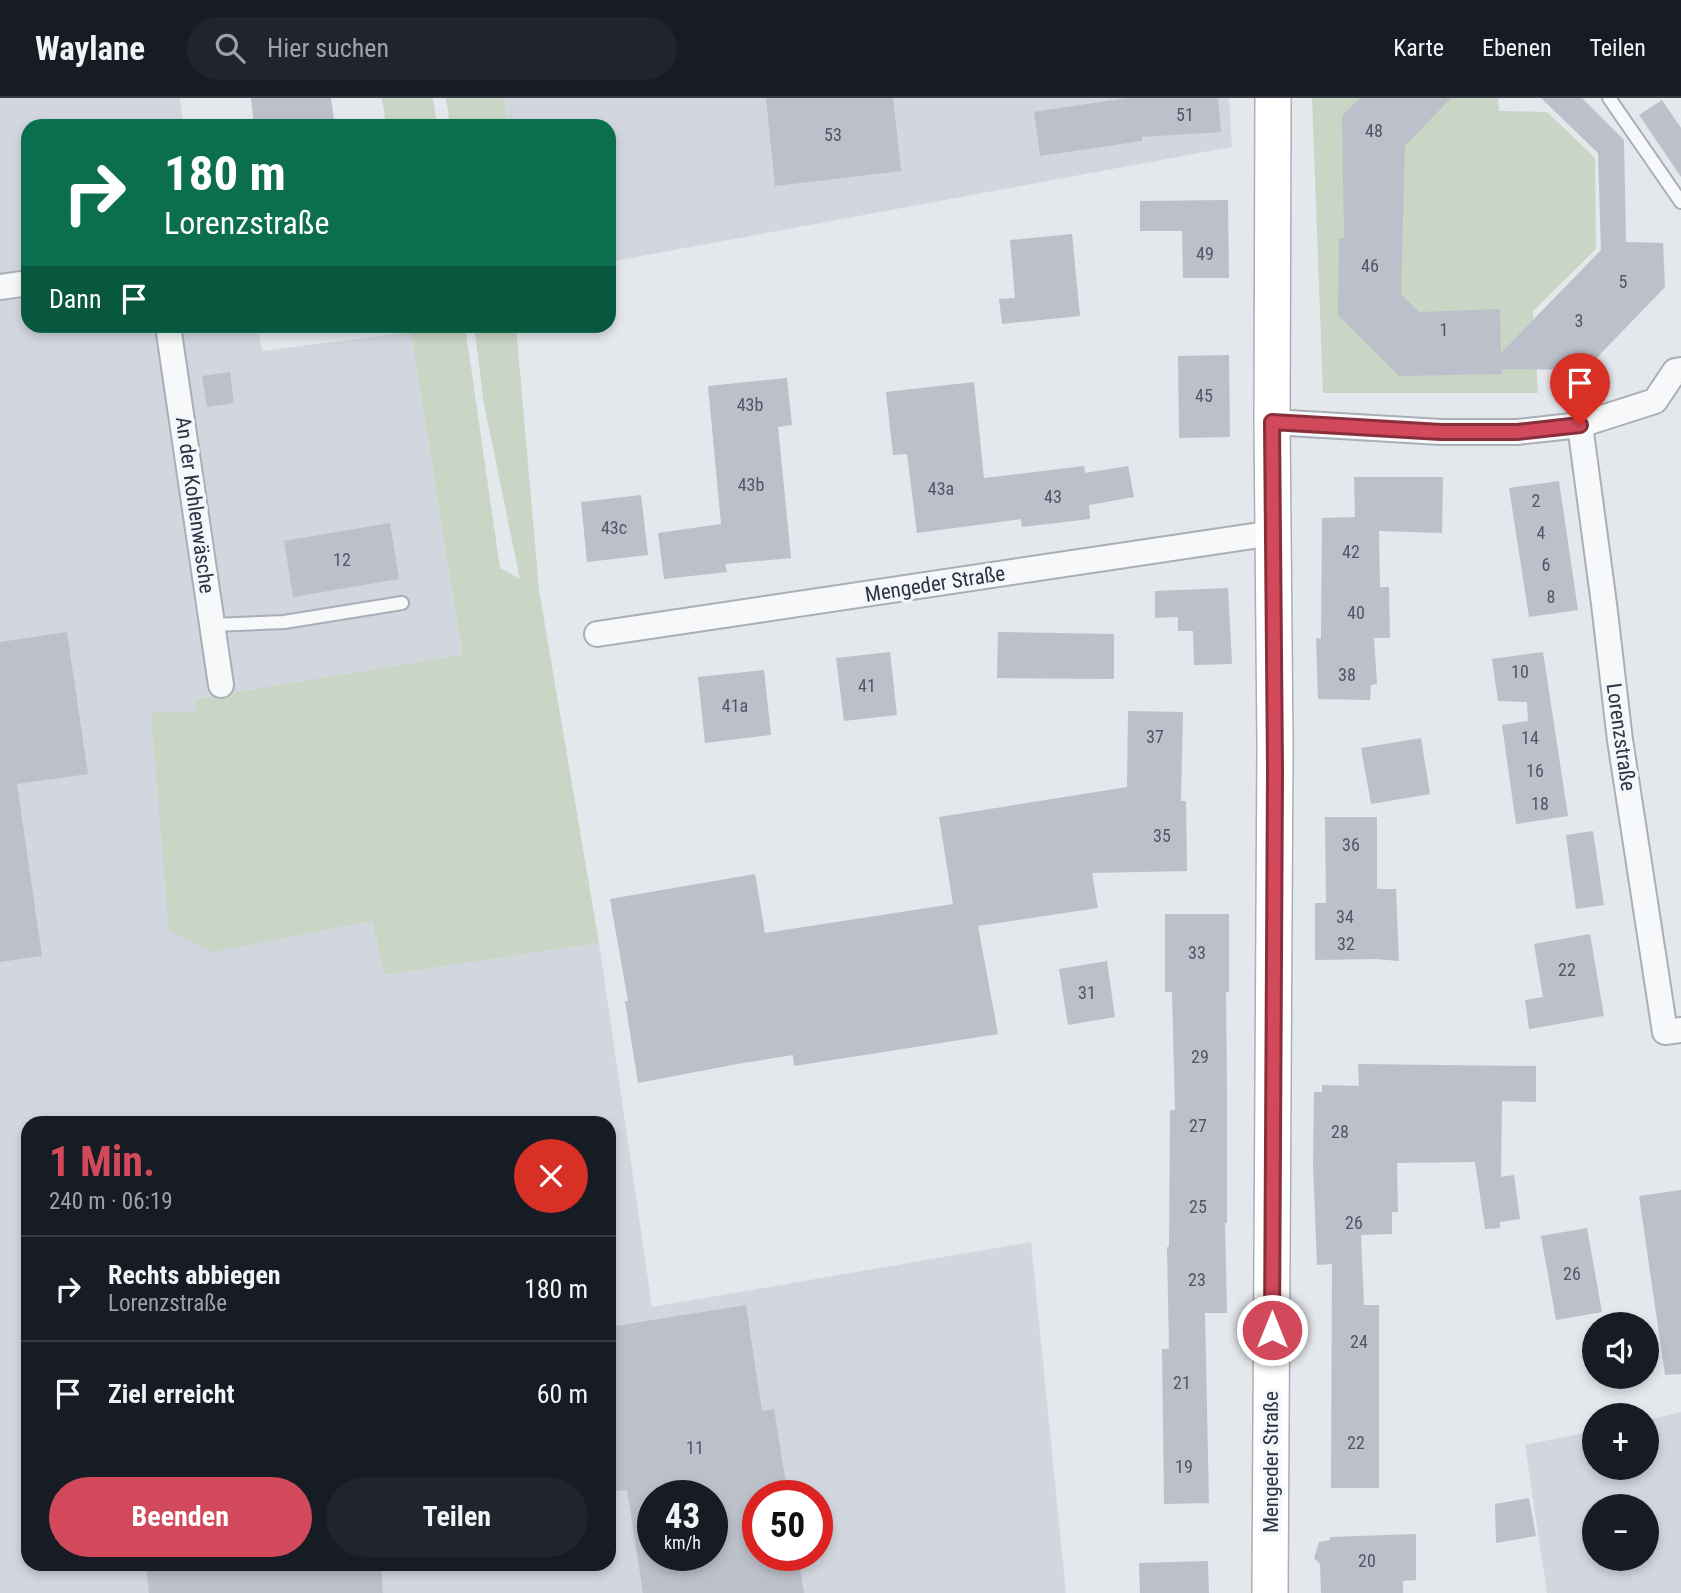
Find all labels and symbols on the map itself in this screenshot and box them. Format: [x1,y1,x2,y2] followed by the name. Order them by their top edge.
[1176,104,1194,125] house number: 51
[1365,120,1383,141] house number: 48
[824,124,842,145] house number: 53
[1196,243,1214,264] house number: 49
[1361,255,1379,276] house number: 46
[1619,271,1628,292] house number: 5
[1575,310,1583,331] house number: 3
[1440,319,1448,340] house number: 1
[1550,353,1610,425] pin
[1195,385,1213,406] house number: 45
[737,394,763,415] house number: 43b
[171,415,219,595] street label: An der Kohlenwäsche
[738,474,764,495] house number: 43b
[928,478,954,499] house number: 43a
[1044,486,1062,507] house number: 43
[1532,490,1541,511] house number: 2
[601,517,627,538] house number: 43c
[1537,522,1546,543] house number: 4
[1342,541,1360,562] house number: 42
[333,549,351,570] house number: 12
[1542,554,1550,575] house number: 6
[863,561,1007,607] street label: Mengeder Straße
[1547,586,1555,607] house number: 8
[1347,602,1365,623] house number: 40
[1511,661,1529,682] house number: 10
[1338,664,1356,685] house number: 38
[858,675,876,696] house number: 41
[1602,682,1640,793] street label: Lorenzstraße
[722,695,748,716] house number: 41a
[1146,726,1164,747] house number: 37
[1521,727,1539,748] house number: 14
[1526,760,1544,781] house number: 16
[1531,793,1549,814] house number: 18
[1153,825,1171,846] house number: 35
[1342,834,1360,855] house number: 36
[1336,906,1354,927] house number: 34
[1337,933,1355,954] house number: 32
[1188,942,1206,963] house number: 33
[1558,959,1576,980] house number: 22
[1078,982,1096,1003] house number: 31
[1191,1046,1209,1067] house number: 29
[1189,1115,1207,1136] house number: 27
[1331,1121,1349,1142] house number: 28
[1189,1196,1207,1217] house number: 25
[1345,1212,1363,1233] house number: 26
[1563,1263,1581,1284] house number: 26
[1188,1269,1206,1290] house number: 23
[1235,1293,1309,1367] position arrow
[1350,1331,1368,1352] house number: 24
[1173,1372,1191,1393] house number: 21
[1259,1391,1283,1533] street label: Mengeder Straße
[1347,1432,1365,1453] house number: 22
[686,1437,704,1458] house number: 11
[1175,1456,1193,1477] house number: 19
[742,1480,833,1571] speed limit sign: 50
[1358,1550,1376,1571] house number: 20

